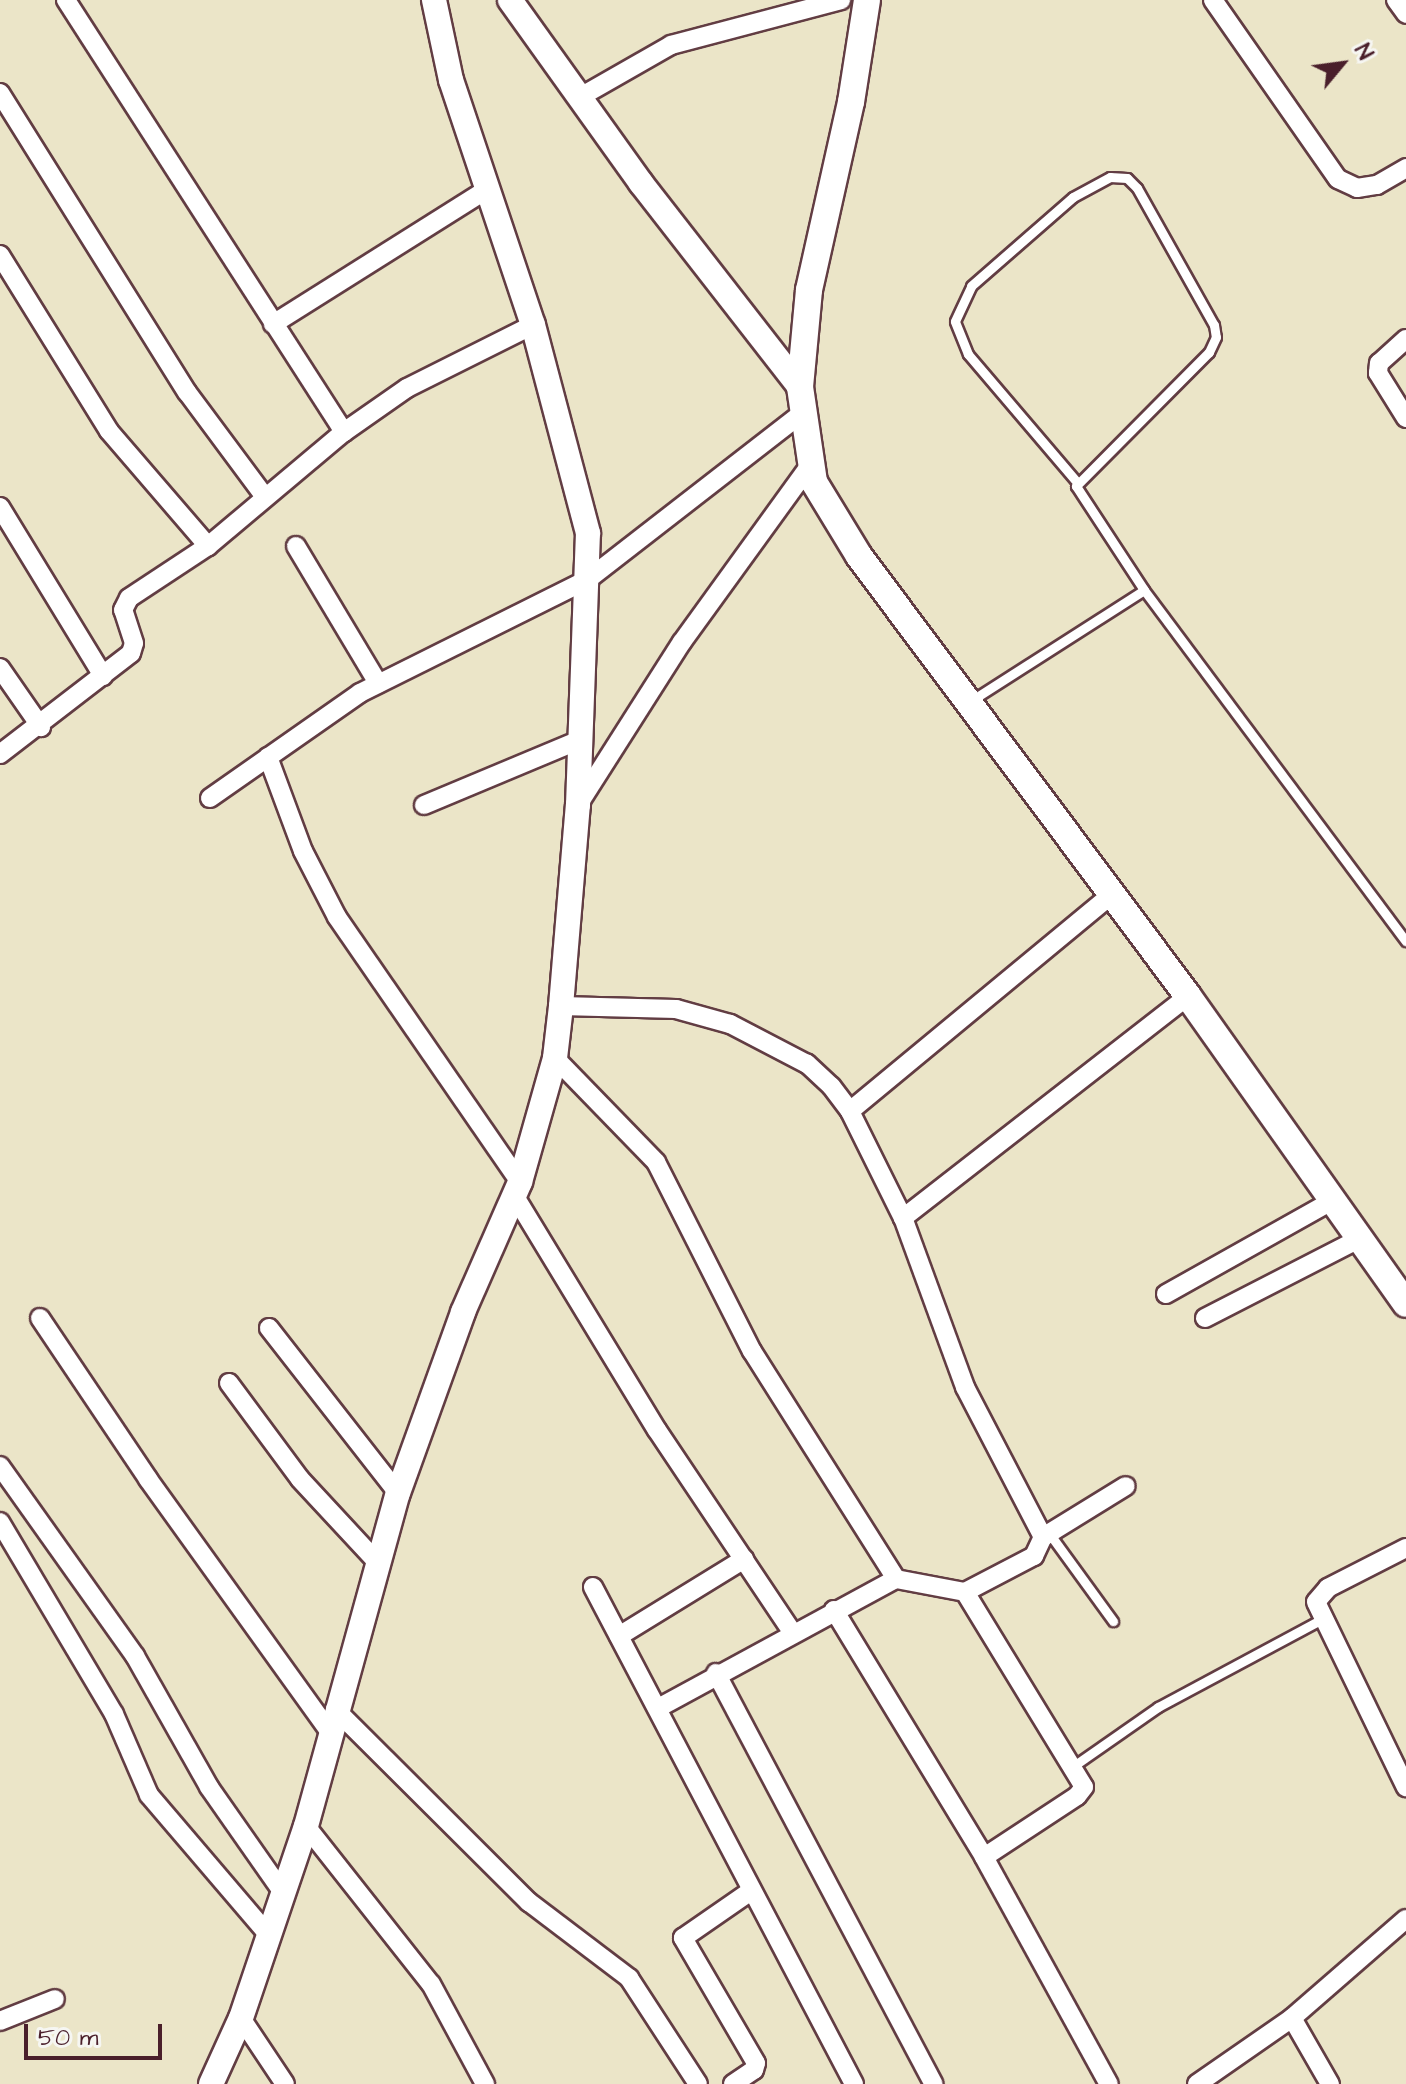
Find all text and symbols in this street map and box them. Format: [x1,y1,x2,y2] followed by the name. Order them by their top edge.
[1302,24,1382,104] north arrow
[1347,39,1380,66] text: N
[28,2008,166,2058] scale bar
[38,2021,98,2055] text: 50 m

